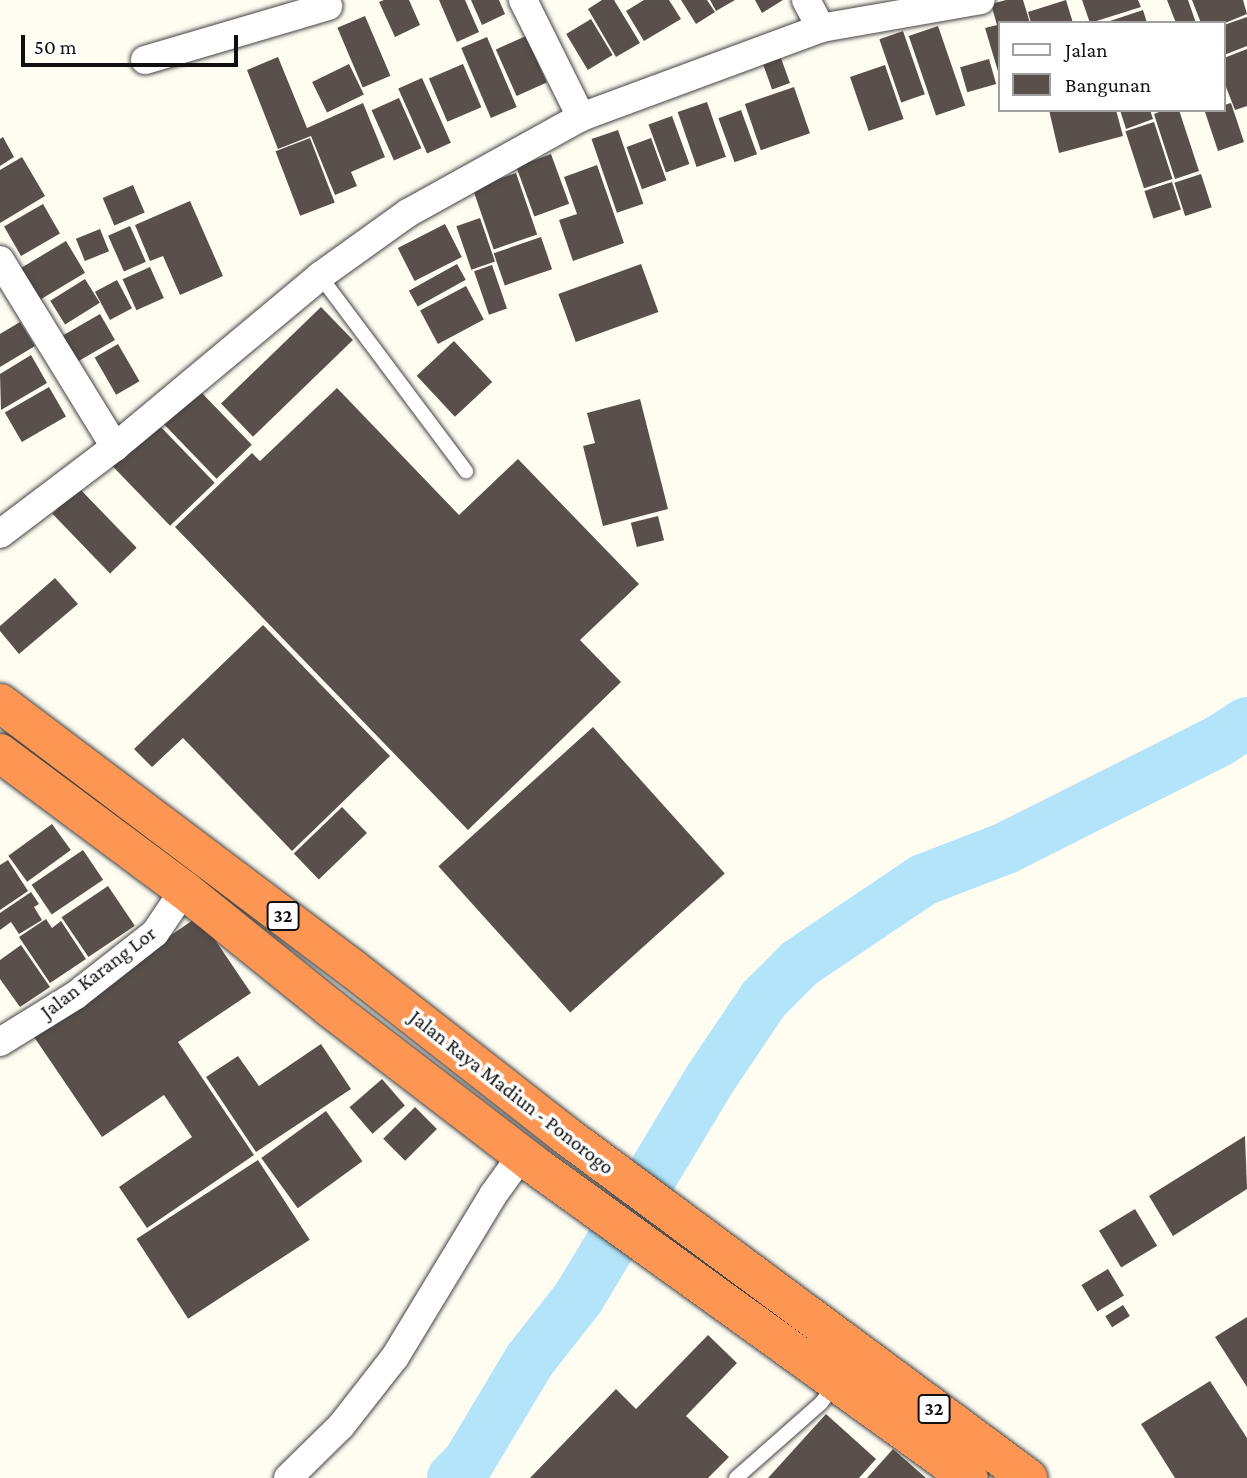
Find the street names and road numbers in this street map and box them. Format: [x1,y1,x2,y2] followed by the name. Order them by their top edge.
[266,900,300,932] road number: 32
[35,920,161,1024] street label: Jalan Karang Lor
[405,1004,619,1180] street label: Jalan Raya Madiun - Ponorogo
[916,1394,951,1424] road number: 32

